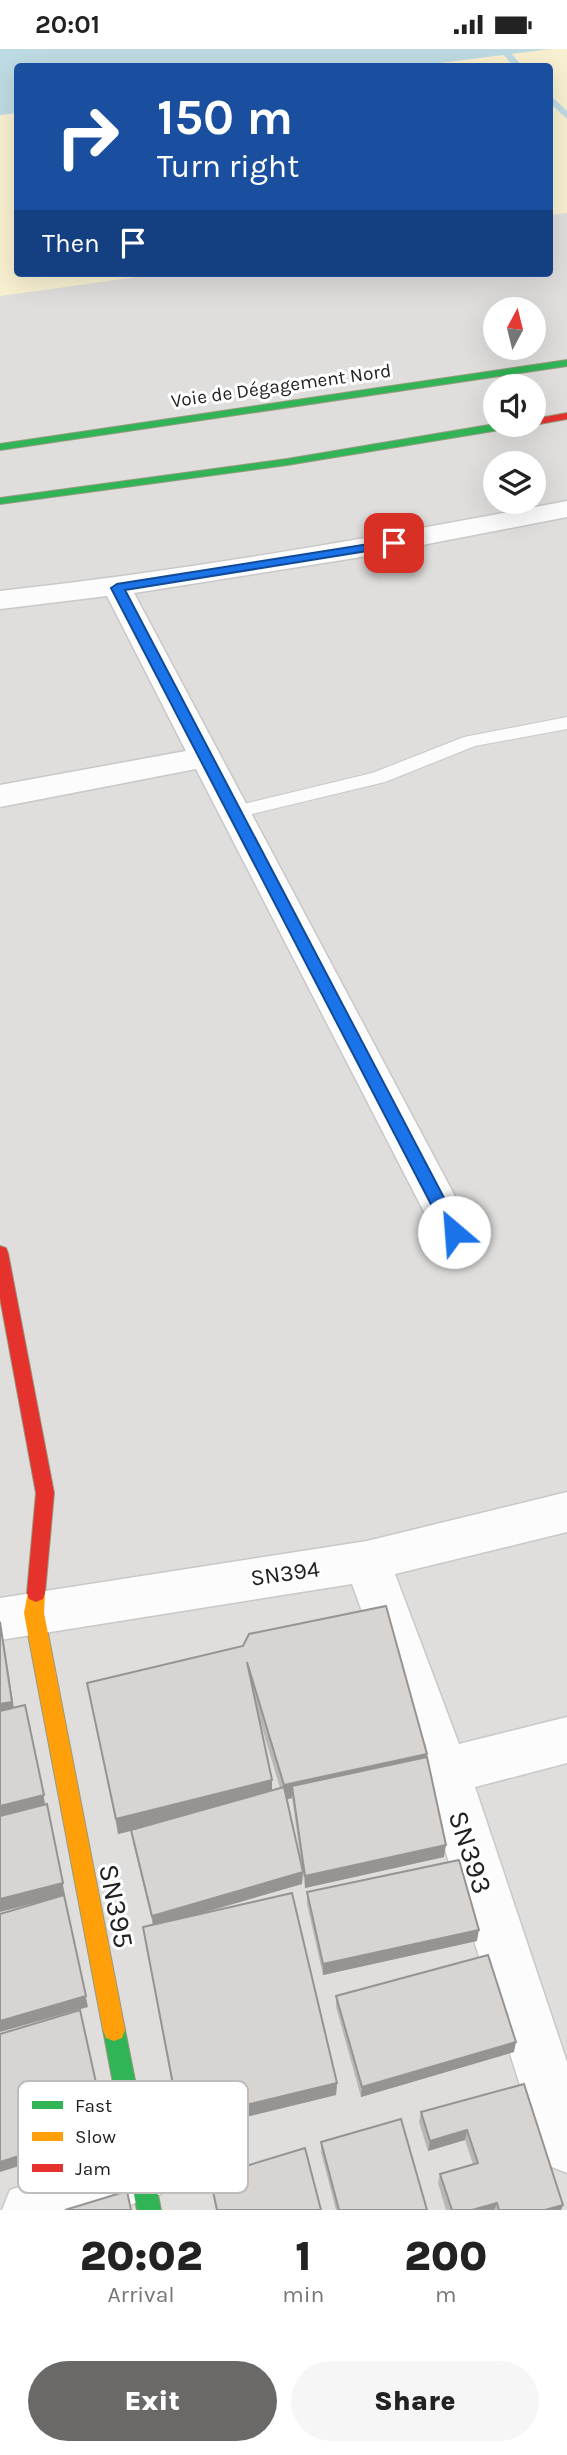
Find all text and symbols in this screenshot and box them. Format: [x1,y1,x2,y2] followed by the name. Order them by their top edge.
[35,9,100,40] text: 20:01
[157,89,293,146] text: 150 m
[42,91,133,182] icon: right
[157,148,299,185] text: Turn right
[114,224,152,262] icon: arrive
[42,228,100,259] text: Then
[483,297,546,361] north arrow
[483,297,546,514] map controls
[170,360,393,412] street label: Voie de Dégagement Nord
[483,374,546,437] button: sound
[483,451,546,514] button: layers
[364,513,424,573] pin
[375,524,413,562] icon: arrive
[417,1195,491,1269] position arrow
[249,1555,321,1592] street label: SN394
[442,1806,499,1898] street label: SN393
[92,1861,141,1951] street label: SN395
[18,2081,248,2193] legend
[75,2095,112,2117] text: Fast
[75,2126,116,2148] text: Slow
[75,2158,111,2180] text: Jam
[80,2231,202,2281] text: 20:02
[295,2231,311,2281] text: 1
[404,2231,487,2281] text: 200
[107,2281,175,2308] text: Arrival
[282,2281,324,2308] text: min
[435,2281,456,2308] text: m
[28,2361,277,2441] button: Exit
[291,2361,539,2441] button: Share

